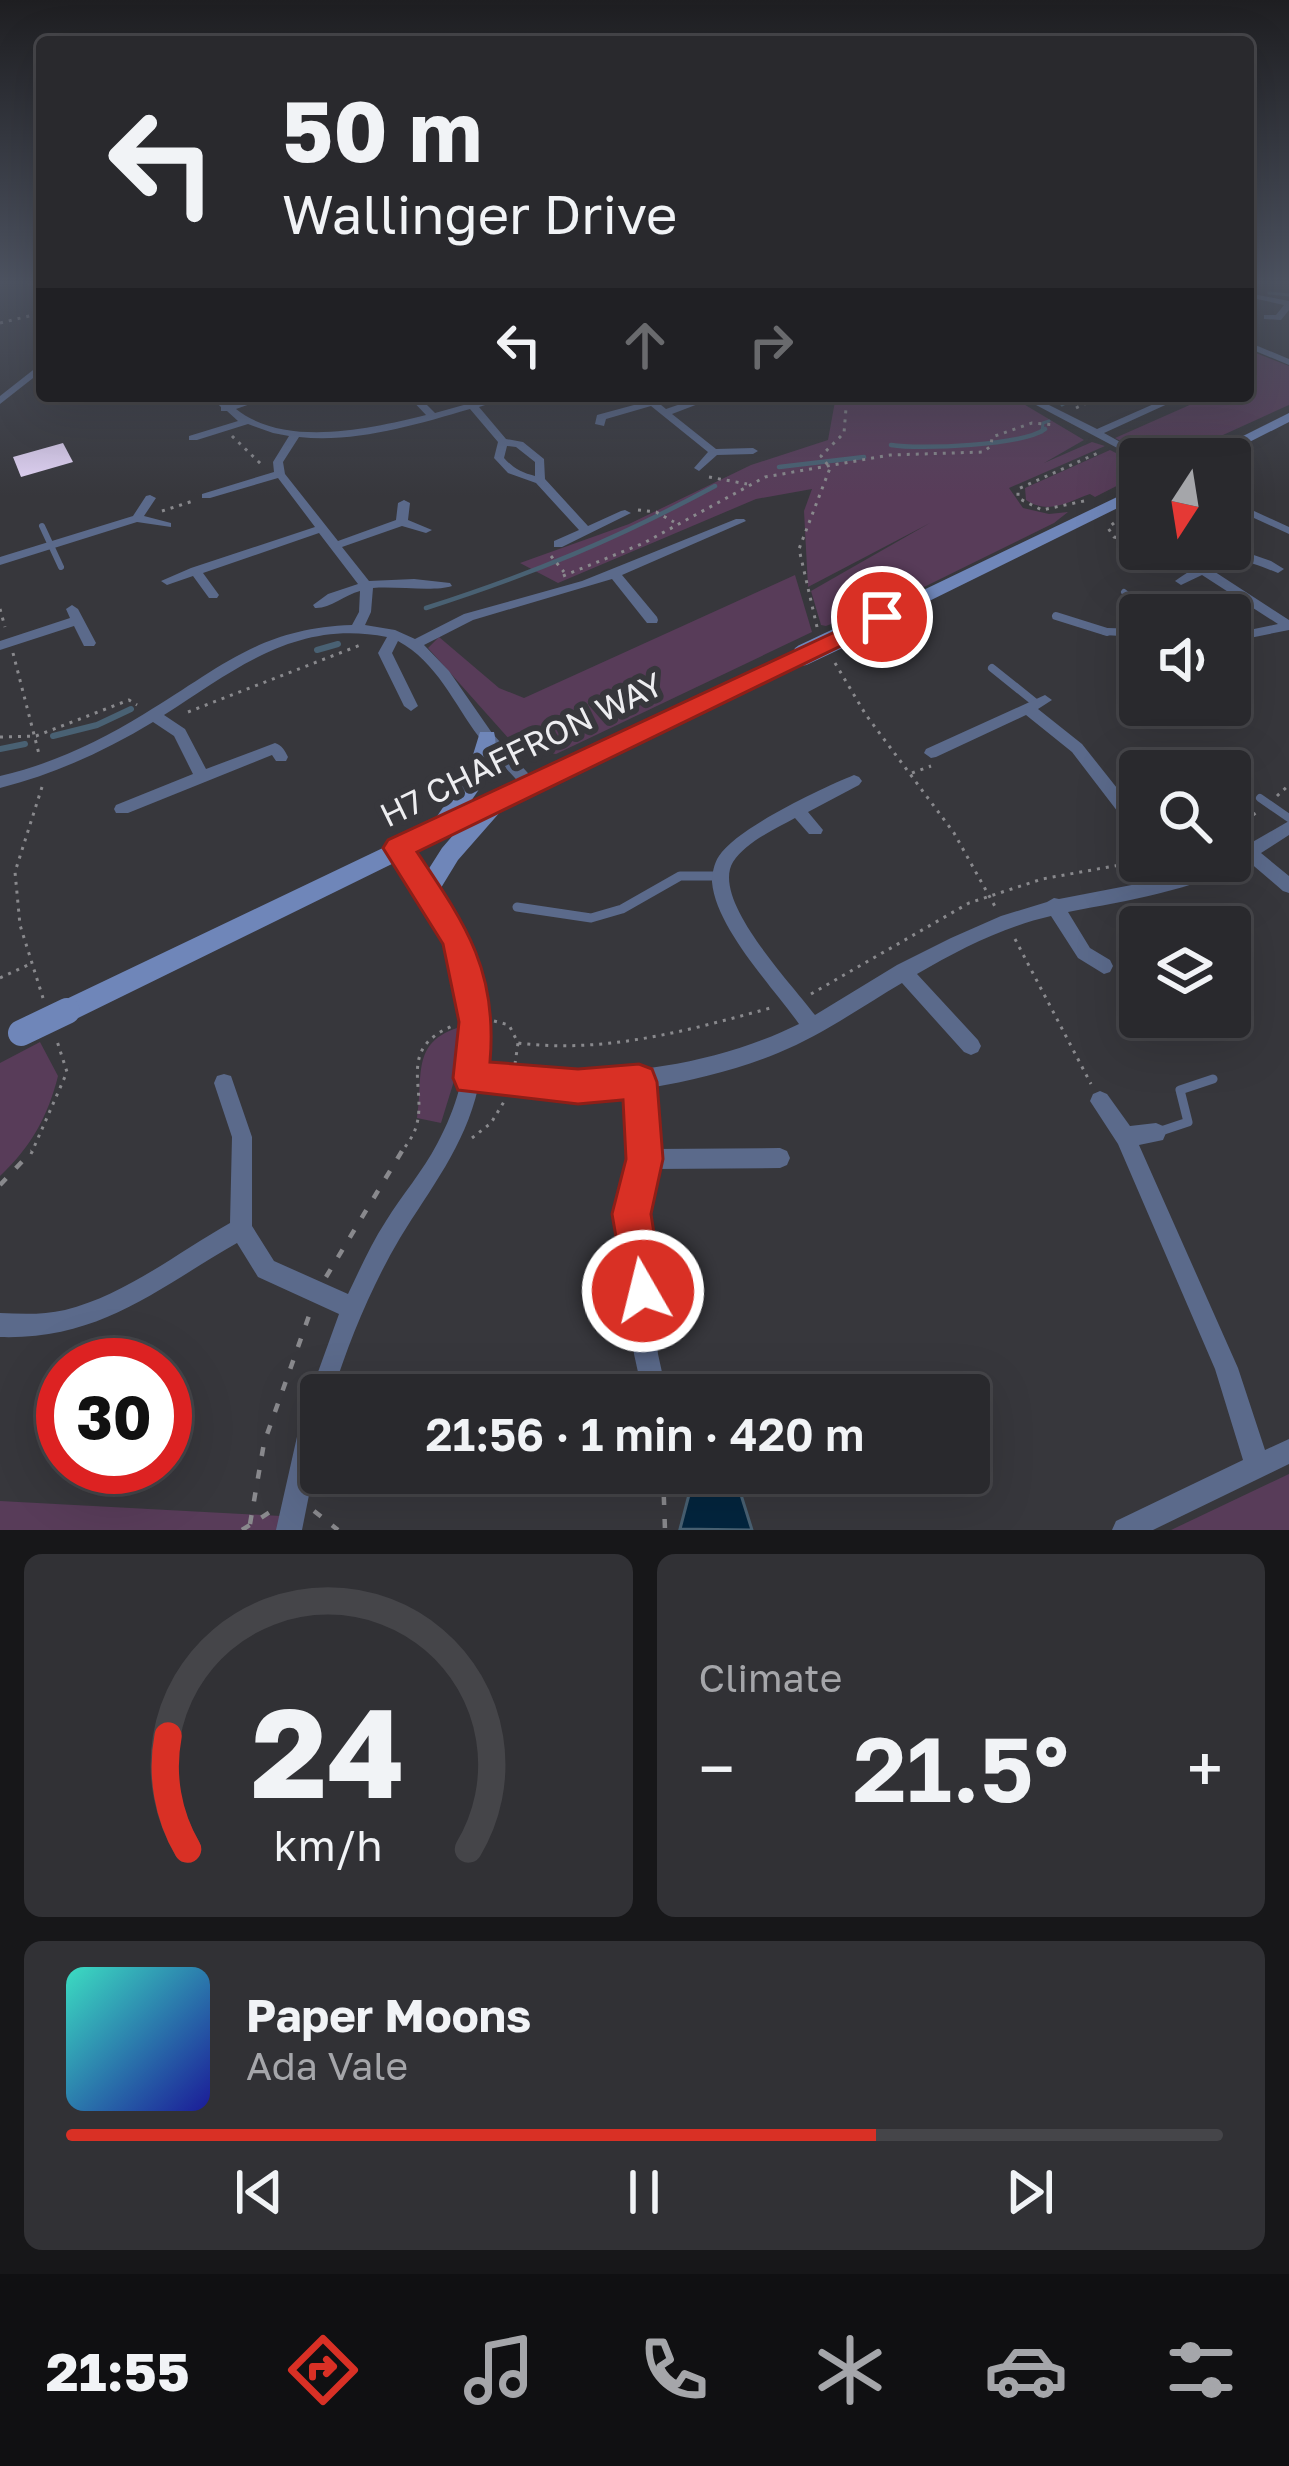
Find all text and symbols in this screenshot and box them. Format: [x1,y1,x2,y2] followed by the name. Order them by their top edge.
[282,80,482,180] text: 50 m
[84,84,240,240] icon: left
[282,181,677,246] text: Wallinger Drive
[486,312,552,378] icon: left
[612,312,678,378] icon: ahead
[738,312,804,378] icon: right
[1119,438,1251,570] north arrow
[1119,438,1251,1038] map controls
[831,566,933,668] pin
[849,584,915,650] icon: arrive
[1119,594,1251,726] button: sound
[373,664,669,834] street label: H7 CHAFFRON WAY
[1119,750,1251,882] button: search
[1119,906,1251,1038] button: layers
[580,1228,706,1354] position arrow
[36,1338,192,1494] speed limit sign: 30
[426,1407,864,1461] text: 21:56 · 1 min · 420 m
[699,1654,842,1701] text: Climate
[251,1676,405,1825] text: 24
[853,1714,1069,1822] text: 21.5°
[699,1728,735,1808] text: −
[1187,1728,1223,1808] text: +
[274,1818,383,1869] text: km/h
[246,1988,531,2042] text: Paper Moons
[246,2042,408,2089] text: Ada Vale
[226,2159,292,2225] icon: previous
[611,2159,677,2225] icon: pause
[997,2159,1063,2225] icon: next
[281,2328,365,2412] icon: directions
[457,2328,541,2412] icon: music
[632,2328,716,2412] icon: phone
[808,2328,892,2412] icon: climate
[984,2328,1068,2412] icon: car
[1159,2328,1243,2412] icon: filters
[46,2338,190,2403] text: 21:55

